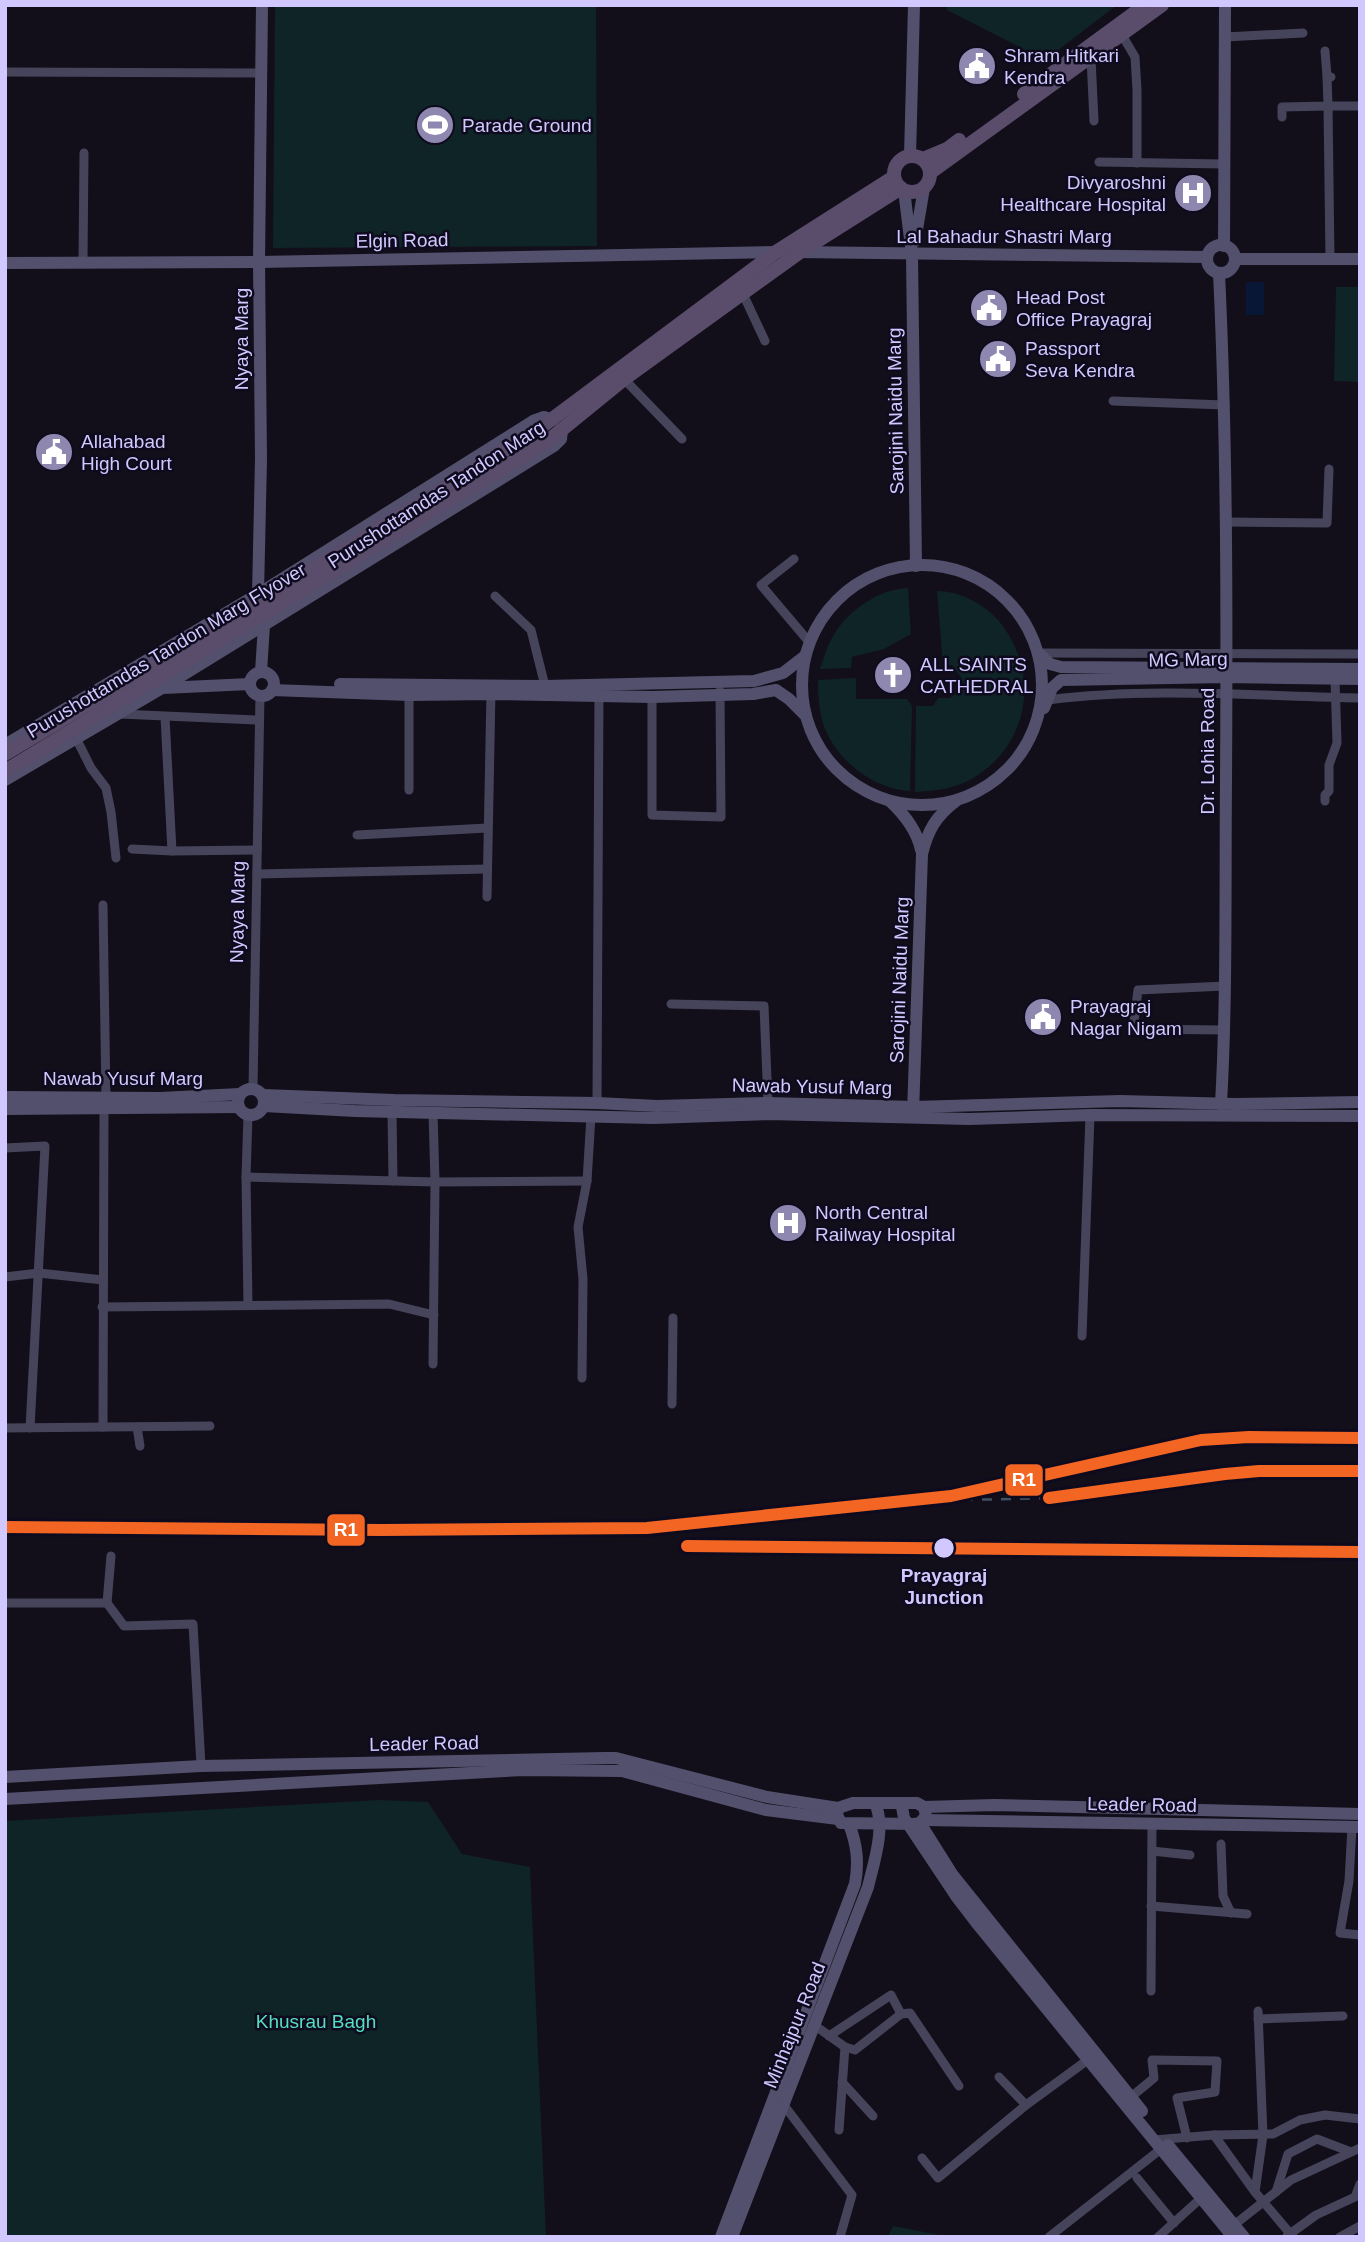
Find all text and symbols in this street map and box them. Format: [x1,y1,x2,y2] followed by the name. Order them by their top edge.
[956,45,998,87] public building icon: Shram Hitkari Kendra
[1004,45,1119,88] place label: Shram Hitkari Kendra
[414,104,456,146] sports icon: Parade Ground
[462,115,592,136] place label: Parade Ground
[1000,172,1166,215] place label: Divyaroshni Healthcare Hospital
[1172,172,1214,214] hospital icon: Divyaroshni Healthcare Hospital
[896,226,1112,247] street label: Lal Bahadur Shastri Marg
[355,229,449,252] street label: Elgin Road
[968,287,1010,329] public building icon: Head Post Office Prayagraj
[1016,287,1152,330] place label: Head Post Office Prayagraj
[231,288,252,390] street label: Nyaya Marg
[884,327,907,495] street label: Sarojini Naidu Marg
[977,338,1019,380] public building icon: Passport Seva Kendra
[1025,338,1135,381] place label: Passport Seva Kendra
[324,416,549,572] street label: Purushottamdas Tandon Marg
[33,431,75,473] public building icon: Allahabad High Court
[81,431,173,474] place label: Allahabad High Court
[23,558,310,742] street label: Purushottamdas Tandon Marg Flyover
[1148,648,1228,671] street label: MG Marg
[872,654,914,696] church icon: ALL SAINTS CATHEDRAL
[920,654,1034,697] place label: ALL SAINTS CATHEDRAL
[1197,688,1218,814] street label: Dr. Lohia Road
[226,861,249,963] street label: Nyaya Marg
[886,896,913,1064] street label: Sarojini Naidu Marg
[1022,996,1064,1038] public building icon: Prayagraj Nagar Nigam
[1070,996,1182,1039] place label: Prayagraj Nagar Nigam
[43,1068,203,1089] street label: Nawab Yusuf Marg
[732,1075,892,1098] street label: Nawab Yusuf Marg
[767,1202,809,1244] hospital icon: North Central Railway Hospital
[815,1202,955,1245] place label: North Central Railway Hospital
[1004,1463,1044,1497] line badge: R1
[1012,1469,1037,1490] text: R1
[326,1513,366,1547] line badge: R1
[334,1519,359,1540] text: R1
[932,1536,956,1560] marker: Prayagraj Junction
[901,1565,987,1608] place label: Prayagraj Junction
[369,1732,479,1755] street label: Leader Road
[1087,1793,1197,1816] street label: Leader Road
[760,1959,829,2091] street label: Minhajpur Road
[256,2011,376,2032] park label: Khusrau Bagh

